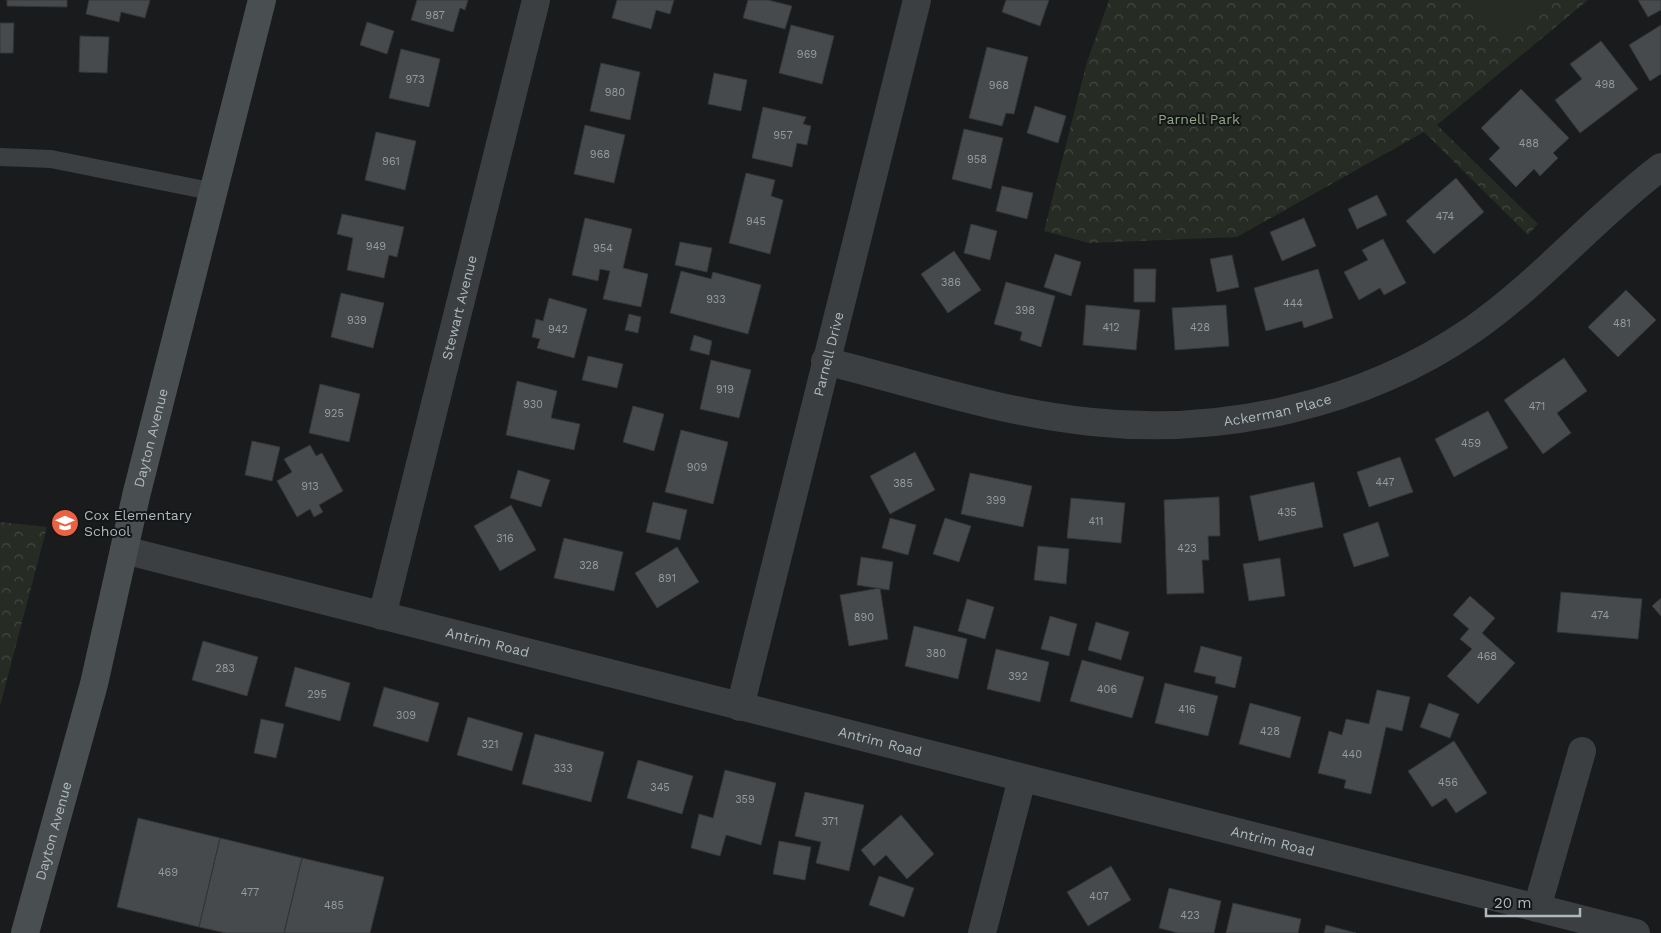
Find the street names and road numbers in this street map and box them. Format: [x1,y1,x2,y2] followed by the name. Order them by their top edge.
[438,254,480,361] street label: Stewart Avenue
[810,310,847,398] street label: Parnell Drive
[131,387,171,489] street label: Dayton Avenue
[1223,390,1333,429] street label: Ackerman Place
[444,624,531,660] street label: Antrim Road
[837,723,924,760] street label: Antrim Road
[32,780,75,882] street label: Dayton Avenue
[1229,823,1316,859] street label: Antrim Road

